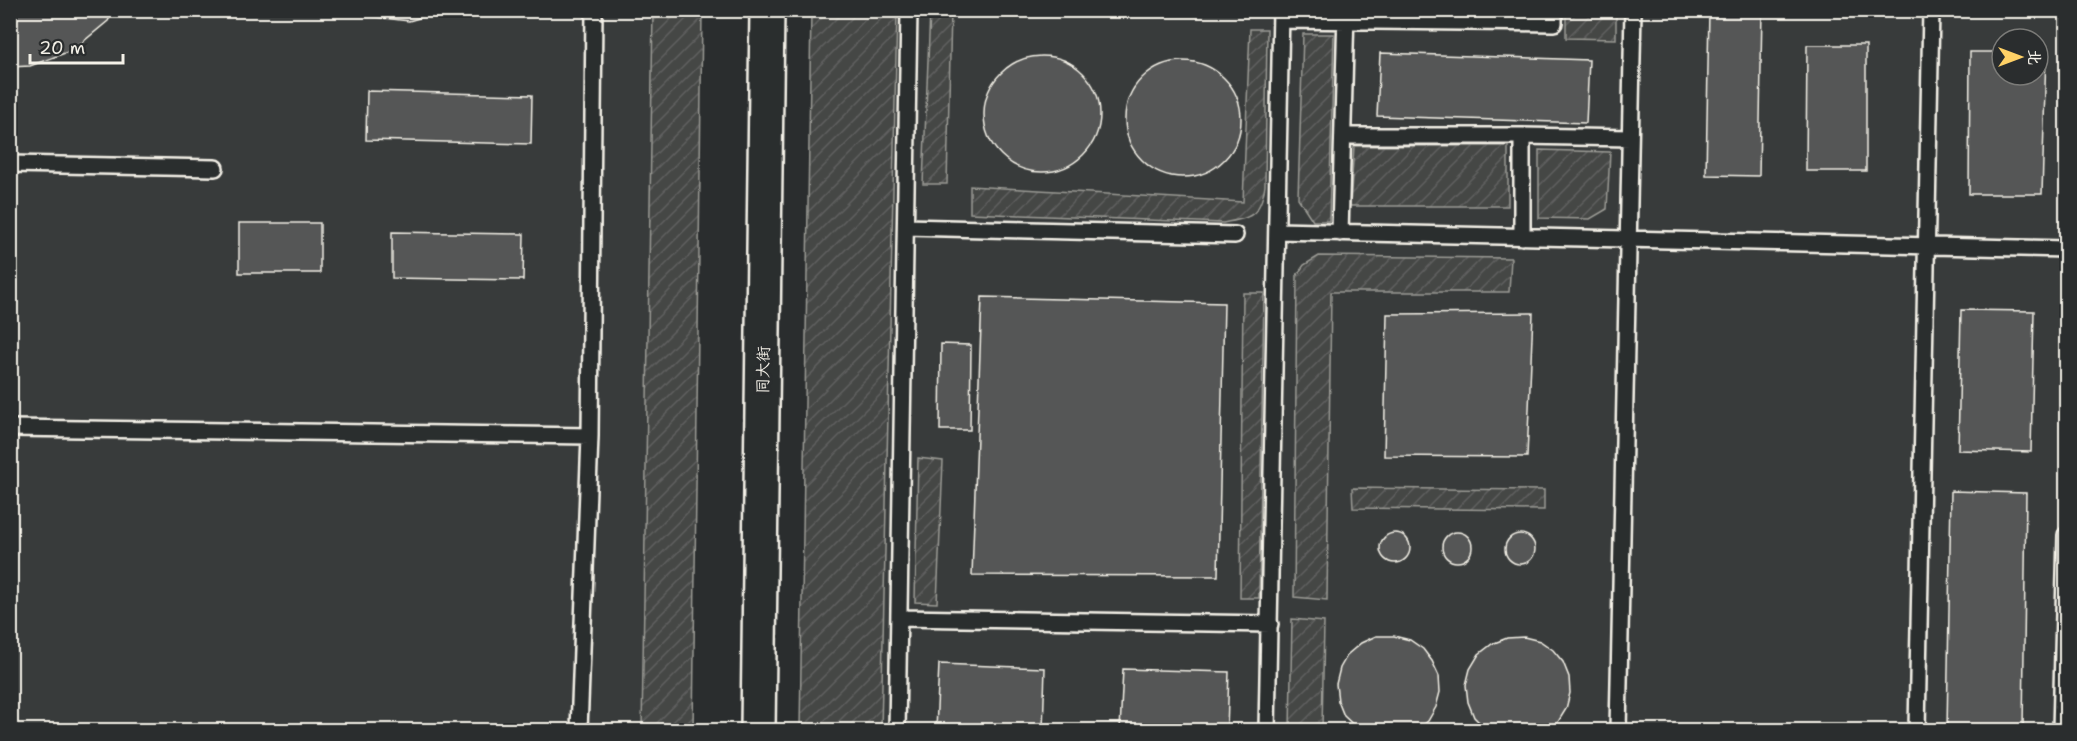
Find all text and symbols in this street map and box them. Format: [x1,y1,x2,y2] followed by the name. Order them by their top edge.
[30,27,123,65] scale bar
[1990,27,2050,87] north arrow
[39,36,85,60] text: 20 m
[2024,49,2045,65] text: 北
[752,346,774,394] street label: 同大街

